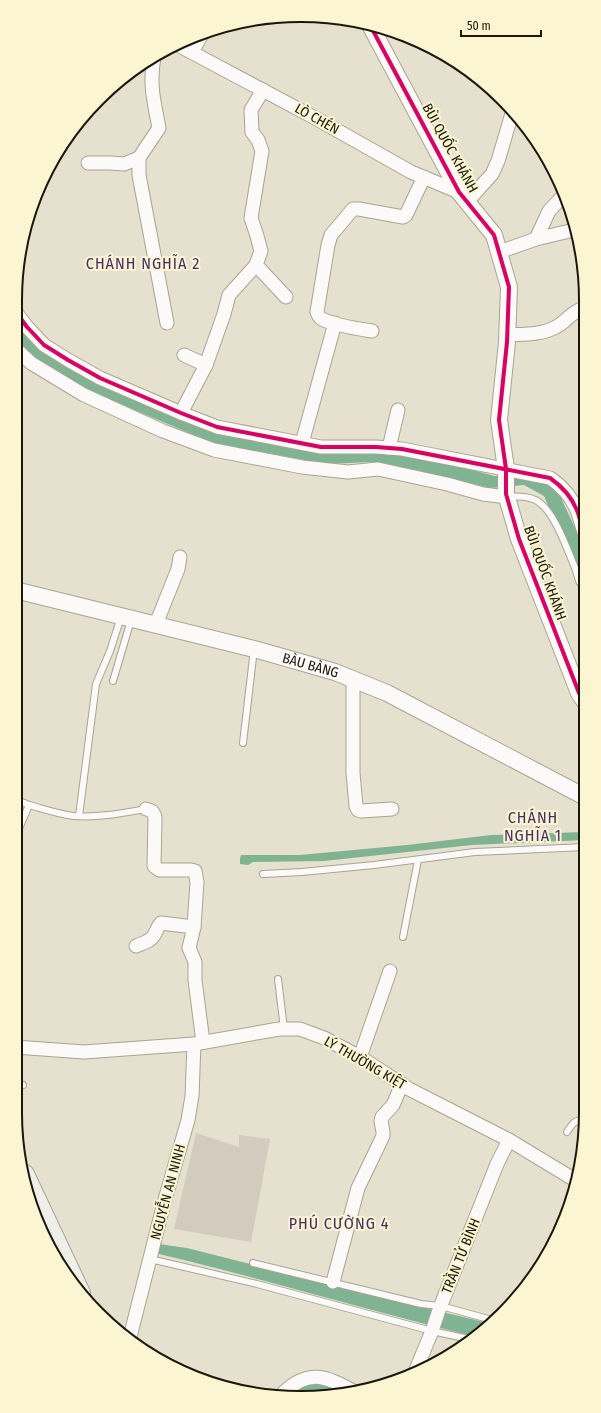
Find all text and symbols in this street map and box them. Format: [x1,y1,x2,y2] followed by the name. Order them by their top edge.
[461,12,541,38] scale bar
[467,19,491,33] text: 50 m
[292,99,343,138] street label: LÒ CHÉN
[418,99,484,196] street label: BÙI QUỐC KHÁNH
[86,254,200,273] district label: CHÁNH NGHĨA 2
[520,522,573,623] street label: BÙI QUỐC KHÁNH
[280,649,341,681] street label: BÀU BÀNG
[504,808,562,845] district label: CHÁNH NGHĨA 1
[321,1032,410,1094] street label: LÝ THƯỜNG KIỆT
[145,1142,189,1242] street label: NGUYỄN AN NINH
[289,1214,389,1233] district label: PHÚ CƯỜNG 4
[435,1215,484,1296] street label: TRẦN TỬ BÌNH

